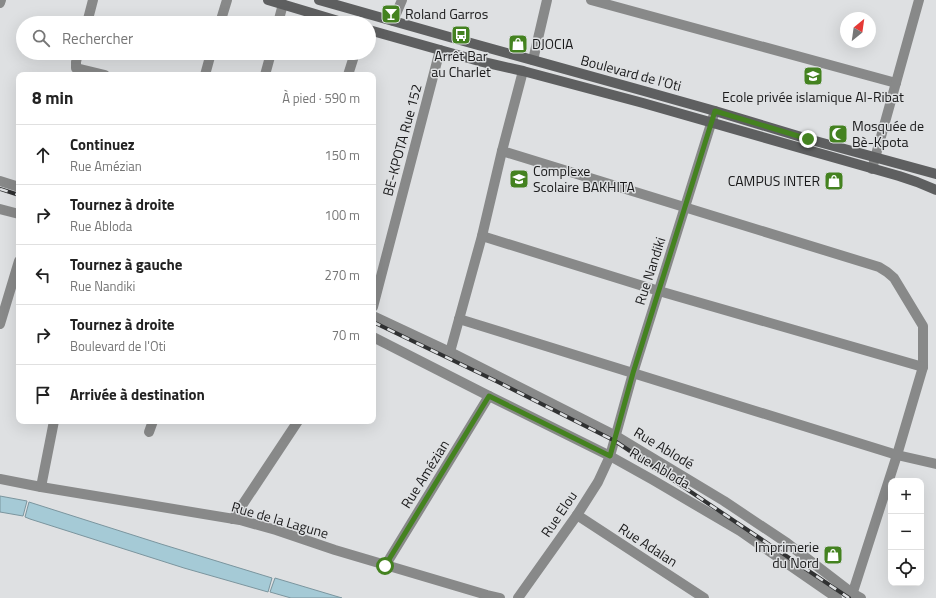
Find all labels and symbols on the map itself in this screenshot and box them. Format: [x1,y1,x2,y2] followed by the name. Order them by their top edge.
[380,3,402,25] bar icon: Roland Garros
[405,3,488,24] place label: Roland Garros
[840,12,876,48] north arrow
[450,24,472,46] bus stop icon: Arrêt Bar au Charlet
[507,33,529,55] shop icon: DJOCIA
[532,33,574,54] place label: DJOCIA
[431,45,491,82] place label: Arrêt Bar au Charlet
[578,49,684,96] street label: Boulevard de l'Oti
[802,65,824,87] school or university icon: Ecole privée islamique Al-Ribat
[376,81,427,198] street label: BE-KPOTA Rue 152
[722,86,904,107] place label: Ecole privée islamique Al-Ribat
[852,115,924,152] place label: Mosquée de Bè-Kpota
[827,123,849,145] mosque icon: Mosquée de Bè-Kpota
[799,130,817,148] route end
[533,160,636,197] place label: Complexe Scolaire BAKHITA
[508,168,530,190] school or university icon: Complexe Scolaire BAKHITA
[728,170,820,191] place label: CAMPUS INTER
[823,170,845,192] shop icon: CAMPUS INTER
[629,234,670,308] street label: Rue Nandiki
[630,421,698,474] street label: Rue Ablodé
[395,435,454,512] street label: Rue Amézian
[626,442,694,493] street label: Rue Abloda
[535,486,582,541] street label: Rue Elou
[229,496,331,543] street label: Rue de la Lagune
[615,518,682,572] street label: Rue Adalan
[755,536,819,573] place label: Imprimerie du Nord
[822,544,844,566] shop icon: Imprimerie du Nord
[376,557,394,575] route start

